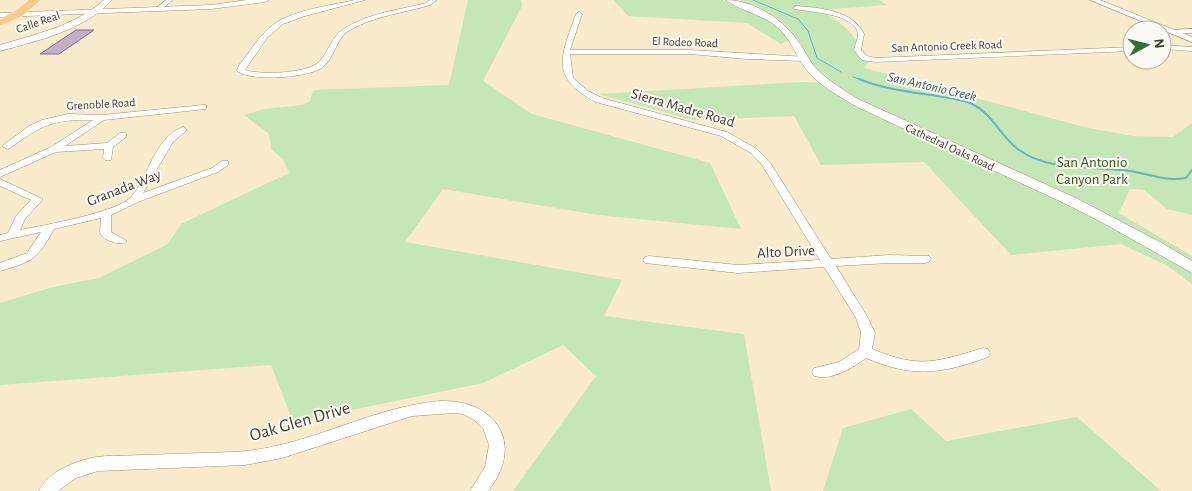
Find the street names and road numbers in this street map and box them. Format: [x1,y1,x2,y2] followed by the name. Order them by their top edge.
[15,9,61,35] street label: Calle Real
[652,35,718,49] street label: El Rodeo Road
[891,38,1003,54] street label: San Antonio Creek Road
[630,86,737,130] street label: Sierra Madre Road
[66,96,136,112] street label: Grenoble Road
[904,121,996,173] street label: Cathedral Oaks Road
[85,167,164,209] street label: Granada Way
[757,243,815,261] street label: Alto Drive
[248,399,352,445] street label: Oak Glen Drive

